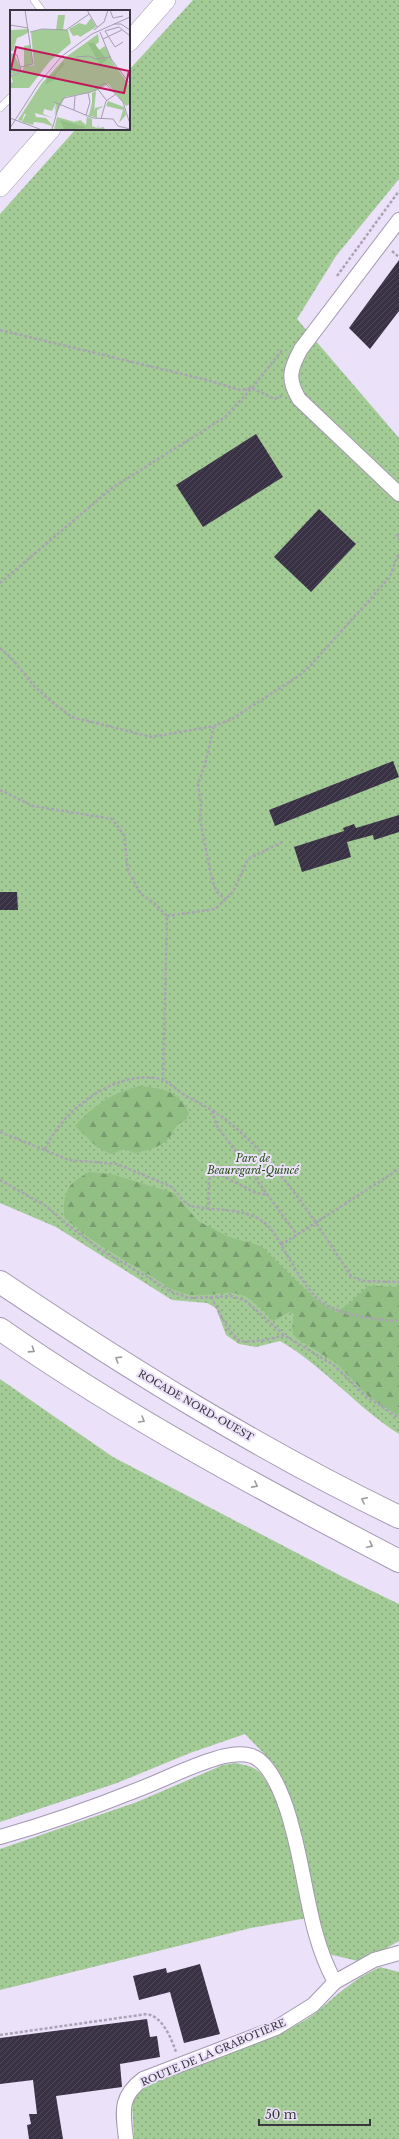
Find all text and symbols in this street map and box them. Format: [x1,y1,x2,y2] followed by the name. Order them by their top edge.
[10,10,130,130] inset map
[206,1152,300,1177] park label: Parc de Beauregard-Quincé
[28,1345,35,1352] one-way arrow
[115,1356,122,1363] one-way arrow
[136,1367,256,1444] street label: ROCADE NORD-OUEST
[138,1415,145,1422] one-way arrow
[251,1480,258,1488] one-way arrow
[361,1497,368,1505] one-way arrow
[366,1541,373,1548] one-way arrow
[138,2015,288,2089] street label: ROUTE DE LA GRABOTIÈRE
[259,2101,370,2127] scale bar
[265,2107,297,2122] text: 50 m

